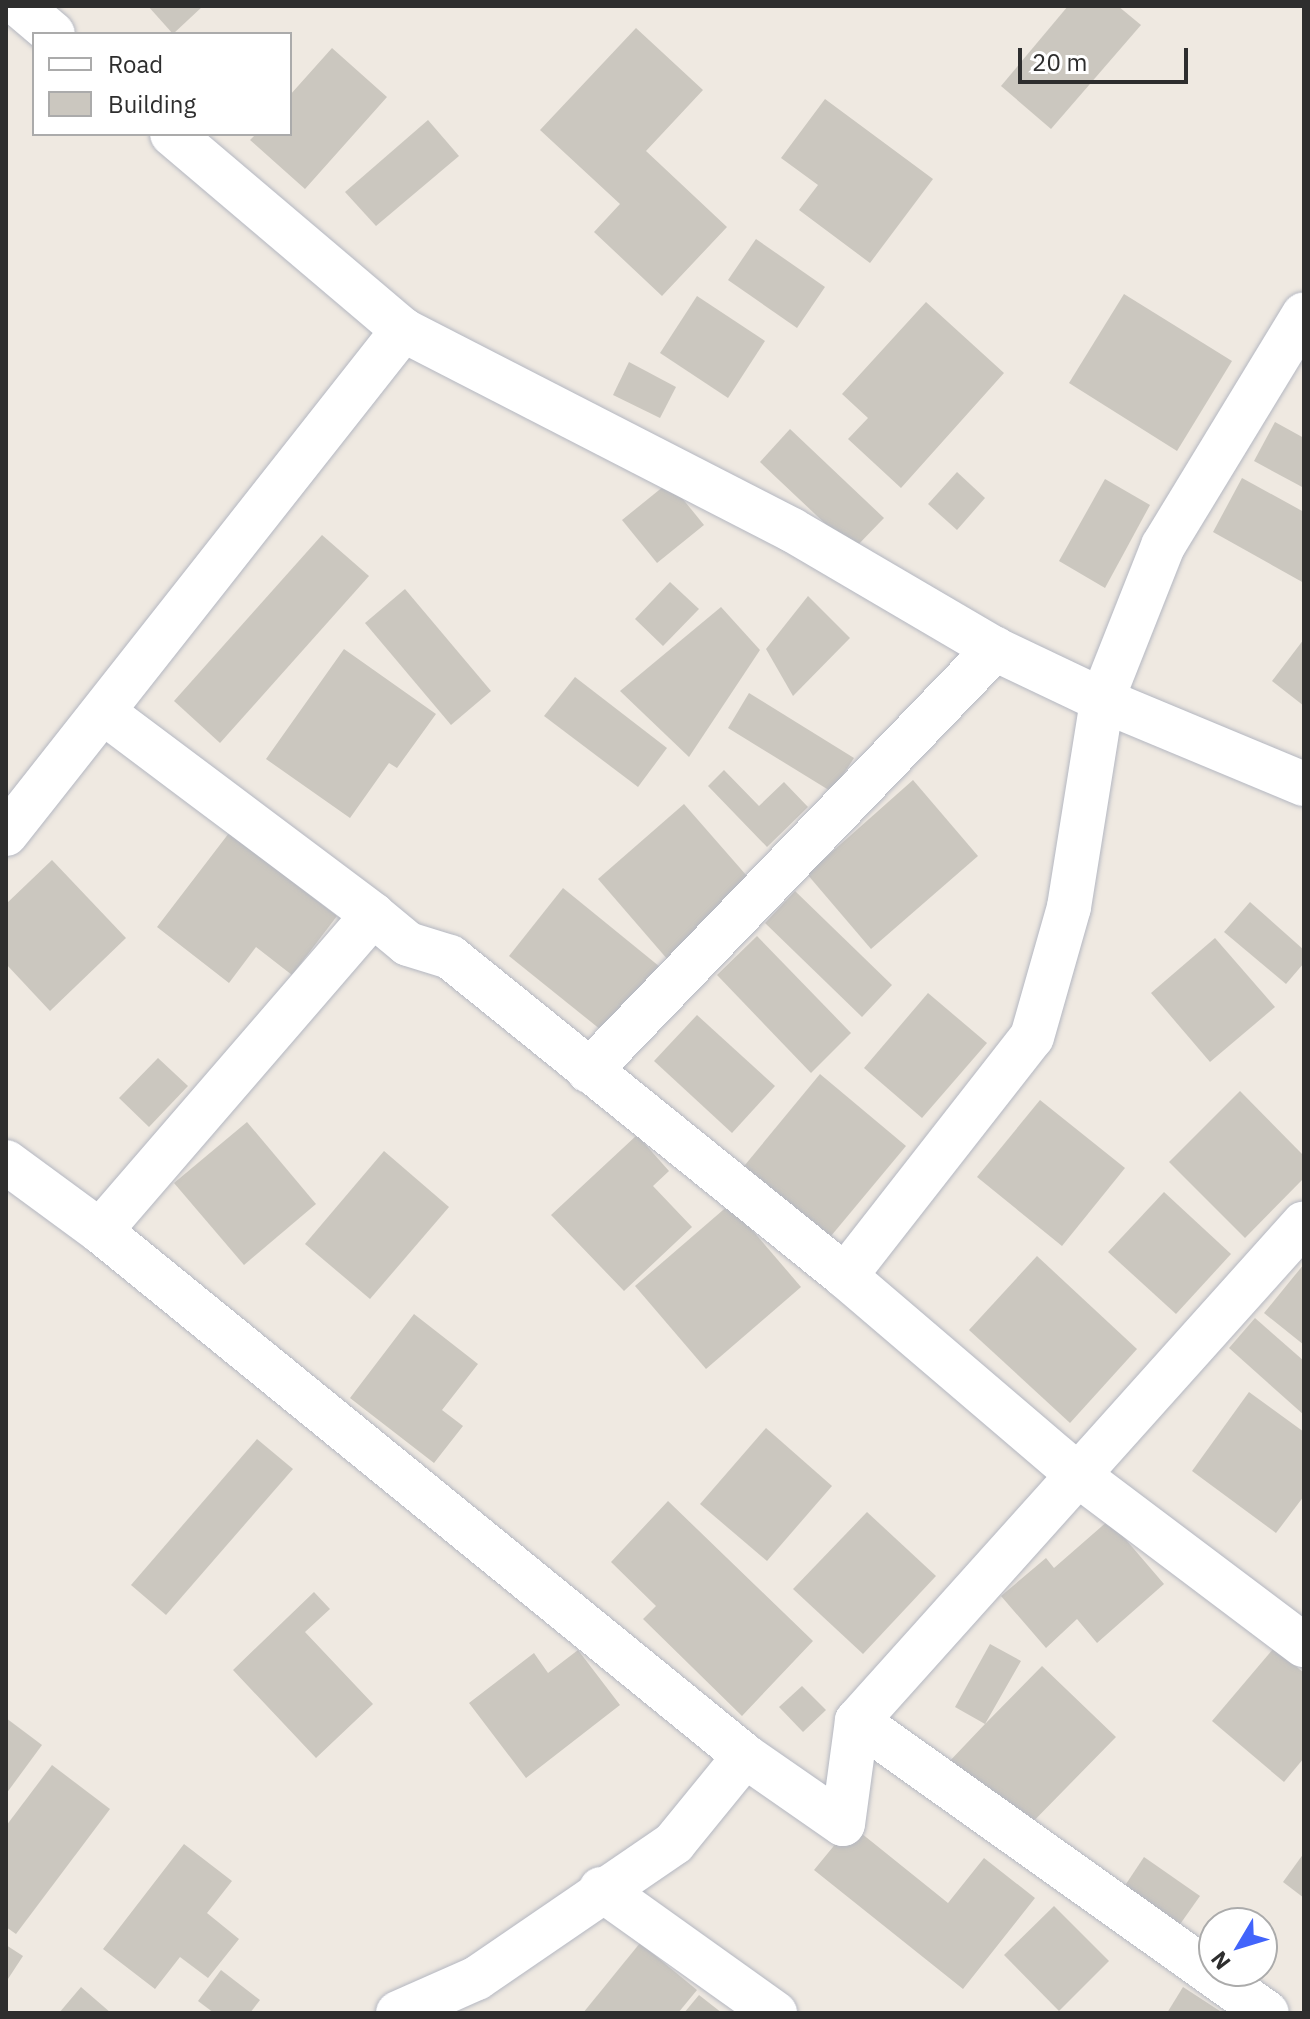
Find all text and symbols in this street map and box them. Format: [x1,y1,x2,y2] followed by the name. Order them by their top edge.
[32,32,292,136] legend
[1022,32,1192,82] scale bar
[1032,46,1087,78] text: 20 m
[108,48,163,80] text: Road
[108,88,196,120] text: Building
[1198,1907,1278,1987] north arrow
[1204,1946,1237,1976] text: N

